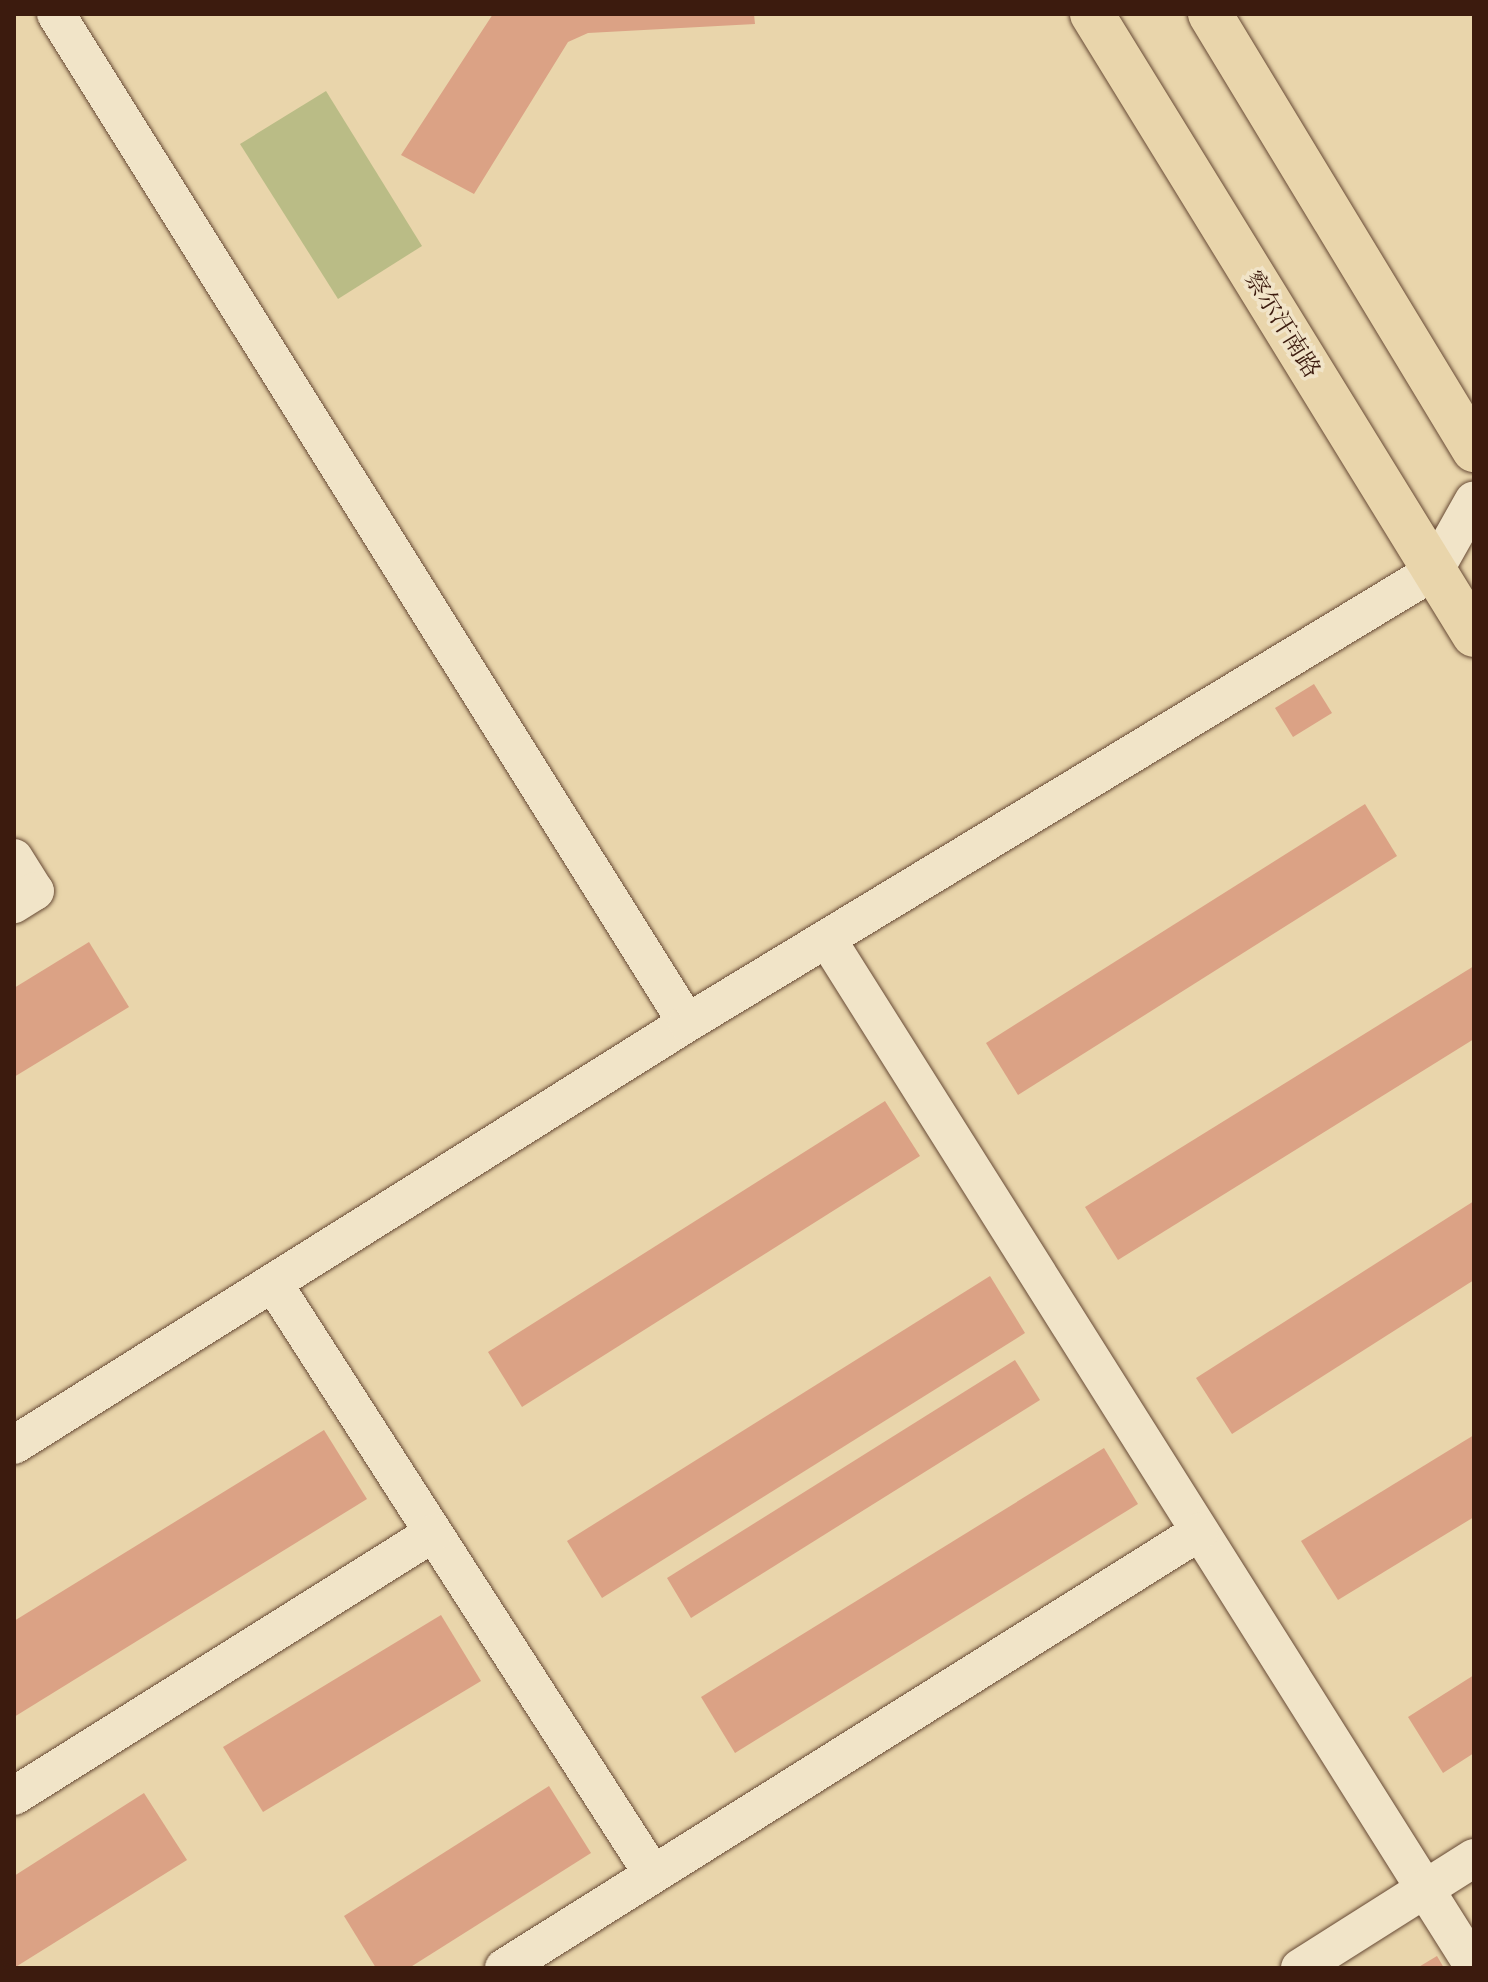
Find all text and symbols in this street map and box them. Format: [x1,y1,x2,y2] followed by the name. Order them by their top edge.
[1239,265,1327,383] street label: 察尔汗南路

